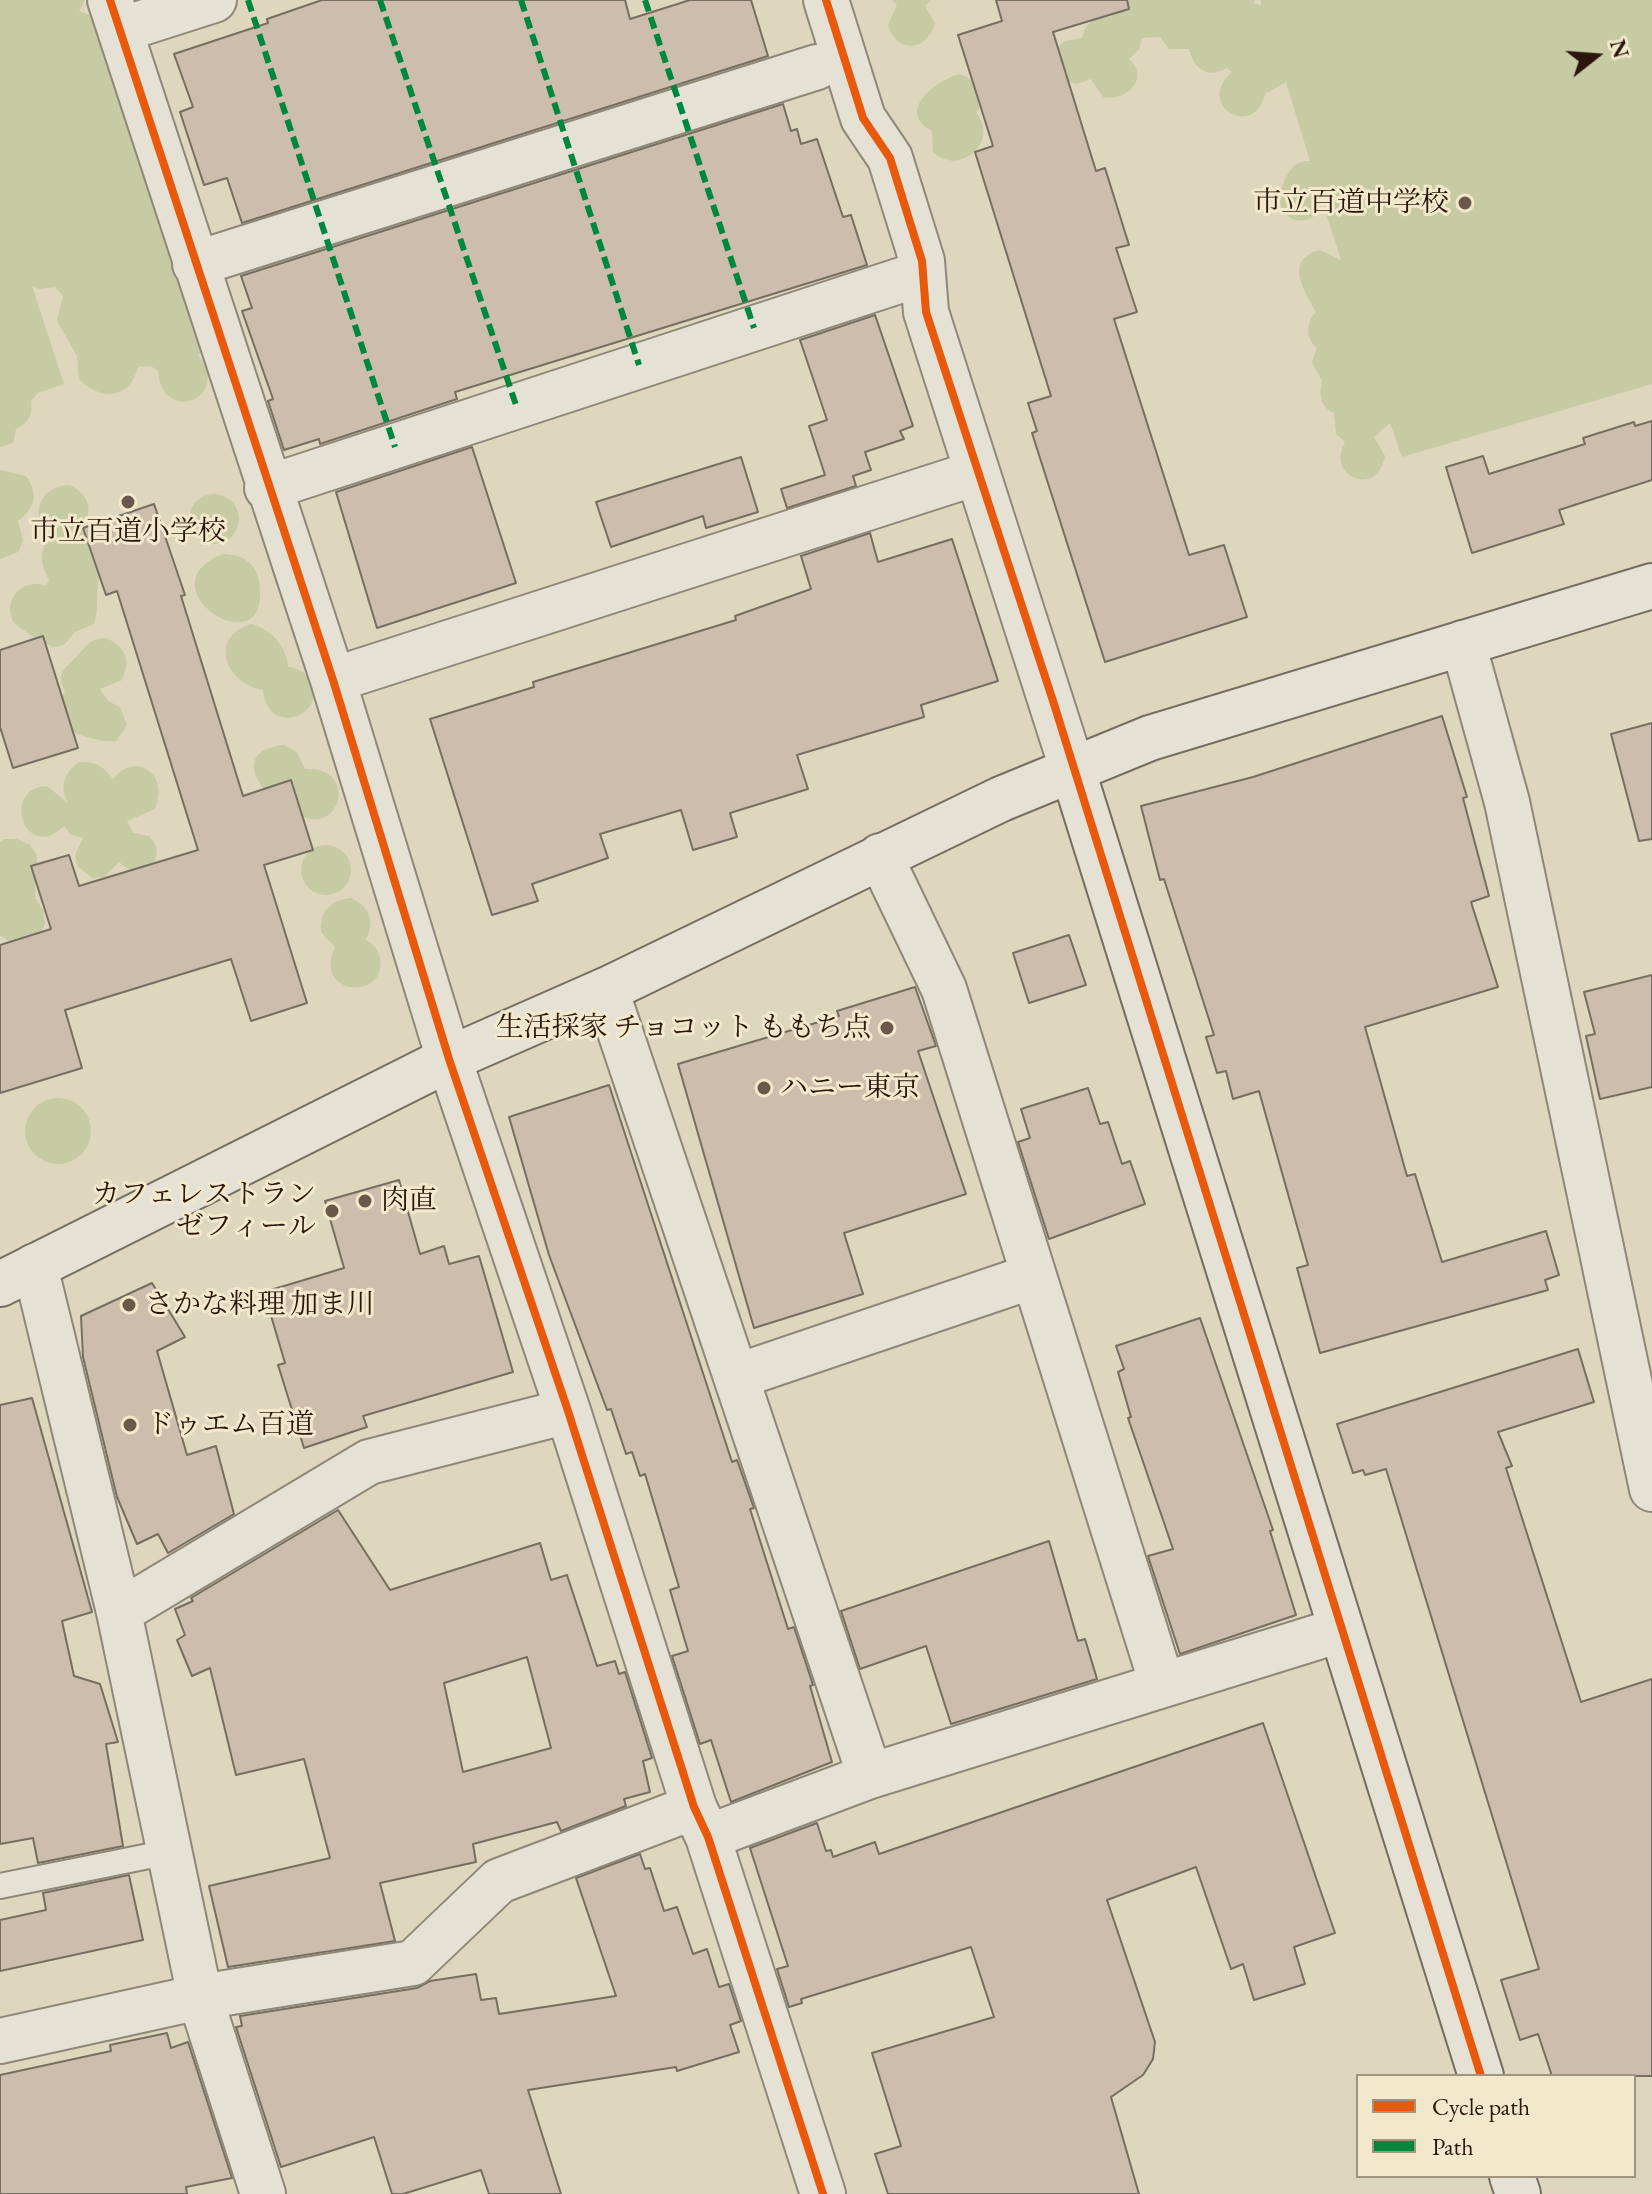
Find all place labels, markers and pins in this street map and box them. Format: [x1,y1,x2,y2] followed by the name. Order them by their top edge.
[1253,186,1449,220] place label: 市立百道中学校
[1456,194,1474,212] marker: 市立百道中学校
[119,493,137,511] marker: 市立百道小学校
[30,515,226,549] place label: 市立百道小学校
[496,1011,871,1045] place label: 生活採家 チョコット ももち点
[878,1019,896,1037] marker: 生活採家 チョコット ももち点
[780,1071,920,1105] place label: ハニー東京
[755,1079,773,1097] marker: ハニー東京
[92,1178,316,1244] place label: カフェレストラン ゼフィール
[381,1184,437,1218] place label: 肉直
[356,1192,374,1210] marker: 肉直
[323,1202,341,1220] marker: カフェレストラン ゼフィール
[145,1288,375,1322] place label: さかな料理 加ま川
[120,1296,138,1314] marker: さかな料理 加ま川
[146,1408,314,1442] place label: ドゥエム百道
[121,1416,139,1434] marker: ドゥエム百道

